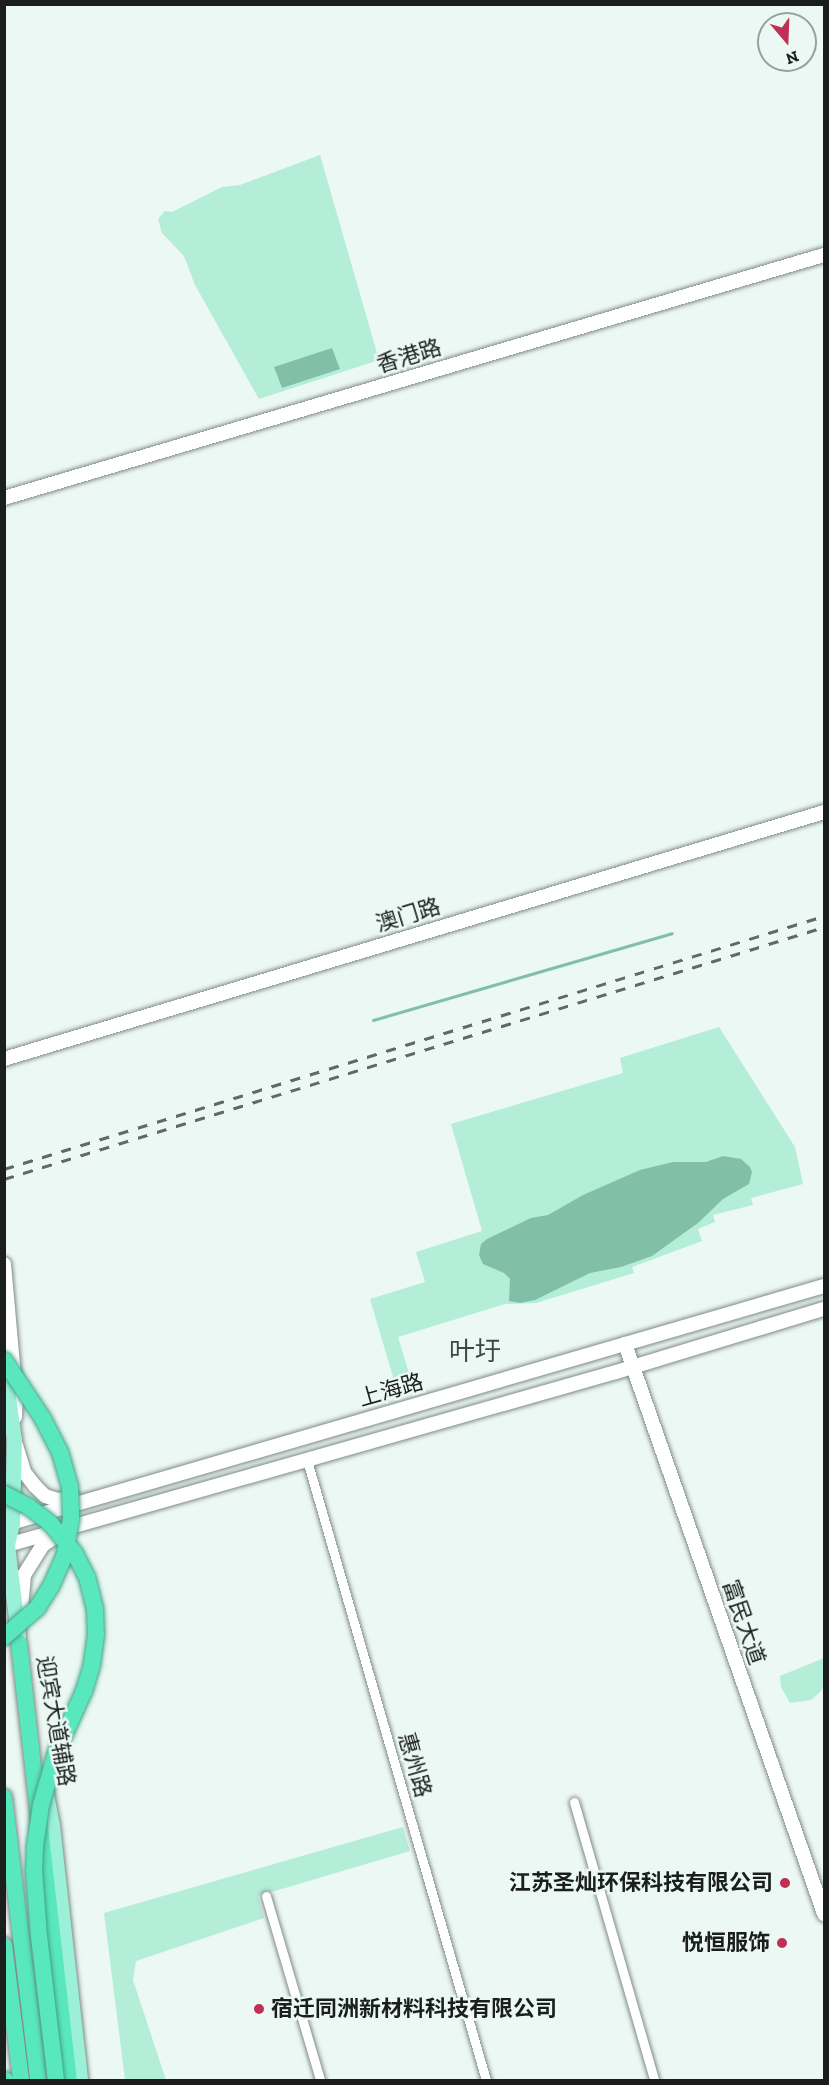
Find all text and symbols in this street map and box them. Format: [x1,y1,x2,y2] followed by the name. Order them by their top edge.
[757,12,817,72] north arrow
[784,47,801,69] text: N
[374,334,444,378] street label: 香港路
[373,893,443,937] street label: 澳门路
[449,1336,501,1368] district label: 叶圩
[356,1368,426,1412] street label: 上海路
[717,1576,771,1668] street label: 富民大道
[32,1654,80,1788] street label: 迎宾大道辅路
[393,1730,437,1800] street label: 惠州路
[509,1870,773,1896] place label: 江苏圣灿环保科技有限公司
[778,1876,792,1890] marker: 江苏圣灿环保科技有限公司
[682,1930,770,1956] place label: 悦恒服饰
[775,1936,789,1950] marker: 悦恒服饰
[271,1996,557,2022] place label: 宿迁同洲新材料科技有限公司
[252,2002,266,2016] marker: 宿迁同洲新材料科技有限公司

